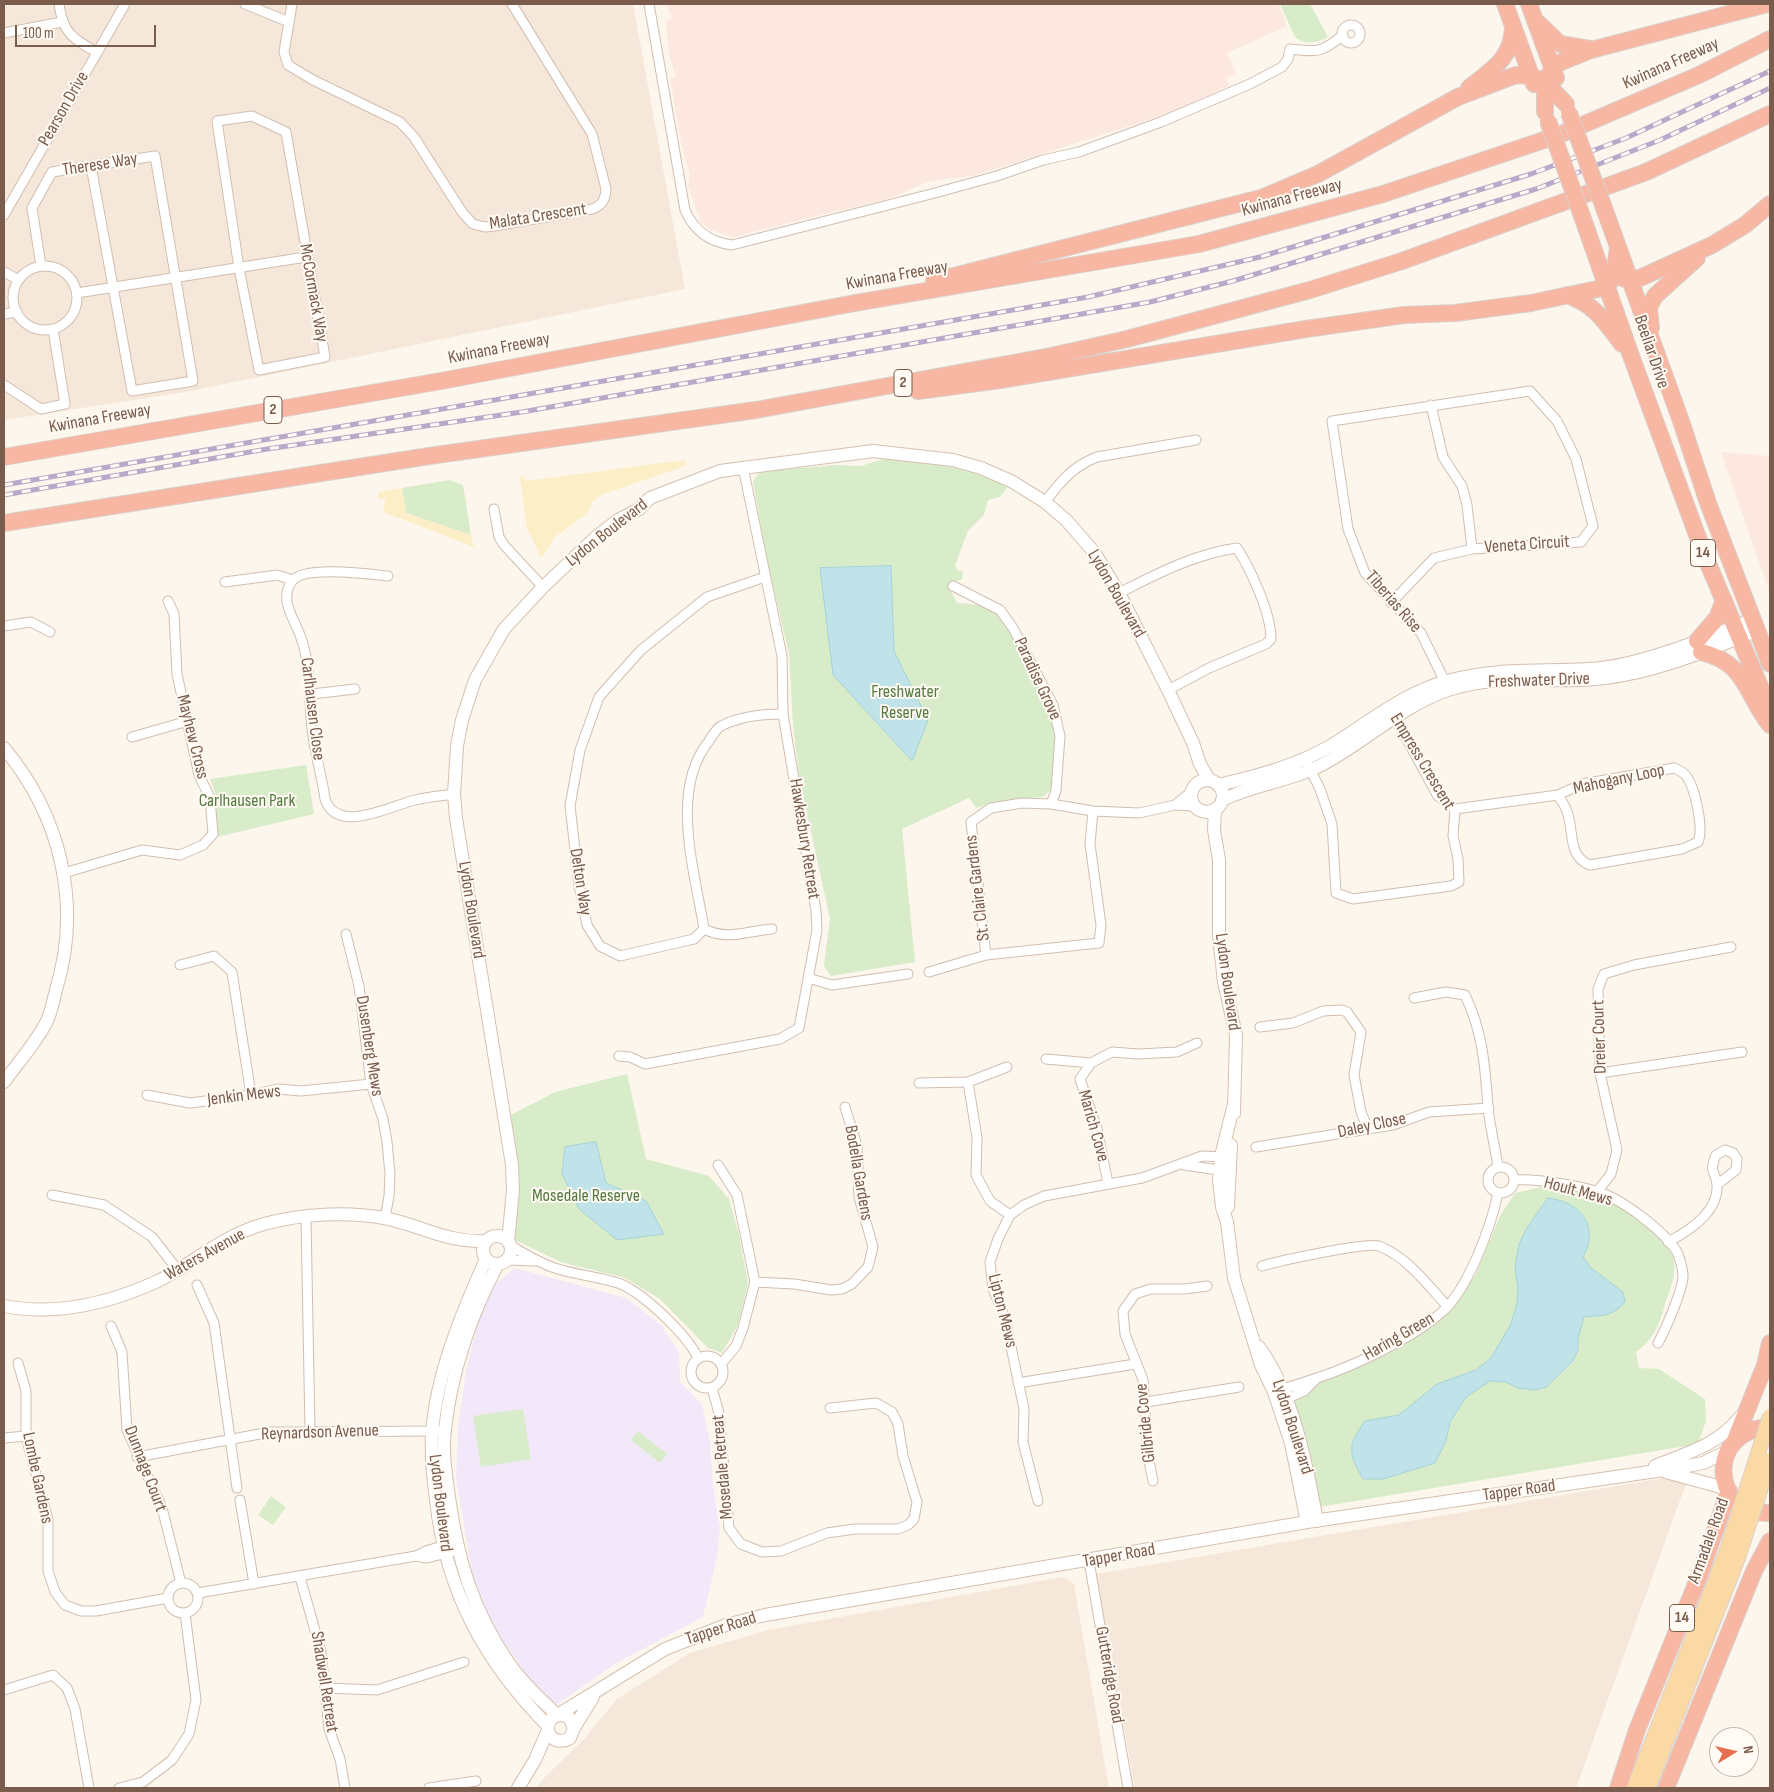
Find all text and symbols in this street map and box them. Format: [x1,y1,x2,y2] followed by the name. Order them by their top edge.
[18,15,159,47] scale bar
[23,24,54,43] text: 100 m
[1619,33,1723,95] street label: Kwinana Freeway
[34,68,94,150] street label: Pearson Drive
[61,148,139,182] street label: Therese Way
[1239,174,1345,222] street label: Kwinana Freeway
[488,199,588,235] street label: Malata Crescent
[294,242,332,344] street label: McCormack Way
[844,256,950,296] street label: Kwinana Freeway
[1628,313,1674,391] street label: Beeliar Drive
[446,329,552,369] street label: Kwinana Freeway
[894,369,912,396] road number: 2
[264,396,282,424] road number: 2
[47,399,153,439] street label: Kwinana Freeway
[562,494,652,572] street label: Lydon Boulevard
[1484,531,1570,559] street label: Veneta Circuit
[1690,540,1716,566] road number: 14
[1082,546,1150,642] street label: Lydon Boulevard
[1360,566,1426,638] street label: Tiberias Rise
[1008,634,1066,724] street label: Paradise Grove
[295,656,329,762] street label: Carlhausen Close
[1488,668,1590,694] street label: Freshwater Drive
[871,681,939,724] park label: Freshwater Reserve
[171,693,213,781] street label: Mayhew Cross
[1385,710,1459,814] street label: Empress Crescent
[1571,760,1667,800] street label: Mahogany Loop
[784,777,824,901] street label: Hawkesbury Retreat
[199,790,295,812] park label: Carlhausen Park
[961,834,995,942] street label: St. Claire Gardens
[564,847,596,917] street label: Delton Way
[453,860,489,960] street label: Lydon Boulevard
[1209,932,1245,1032] street label: Lydon Boulevard
[350,994,388,1098] street label: Dusenberg Mews
[1588,1000,1612,1074] street label: Dreier Court
[206,1081,282,1111] street label: Jenkin Mews
[1072,1088,1114,1164] street label: Marich Cove
[1336,1108,1408,1144] street label: Daley Close
[839,1124,877,1222] street label: Bodella Gardens
[1541,1172,1615,1212] street label: Hoult Mews
[532,1185,640,1207] park label: Mosedale Reserve
[161,1224,249,1286] street label: Waters Avenue
[982,1272,1022,1350] street label: Lipton Mews
[1360,1308,1438,1366] street label: Haring Green
[1267,1377,1317,1477] street label: Lydon Boulevard
[1131,1382,1161,1464] street label: Gilbride Cove
[708,1414,738,1520] street label: Mosedale Retreat
[261,1420,379,1446] street label: Reynardson Avenue
[119,1423,171,1515] street label: Dunnage Court
[17,1430,57,1526] street label: Lombe Gardens
[423,1453,457,1553] street label: Lydon Boulevard
[1481,1475,1557,1507] street label: Tapper Road
[1684,1495,1734,1587] street label: Armadale Road
[1081,1539,1157,1573] street label: Tapper Road
[1670,1605,1694,1632] road number: 14
[683,1607,759,1651] street label: Tapper Road
[1090,1625,1128,1725] street label: Gutteridge Road
[305,1630,343,1734] street label: Shadwell Retreat
[1709,1727,1759,1777] north arrow
[1739,1745,1757,1755] text: N

